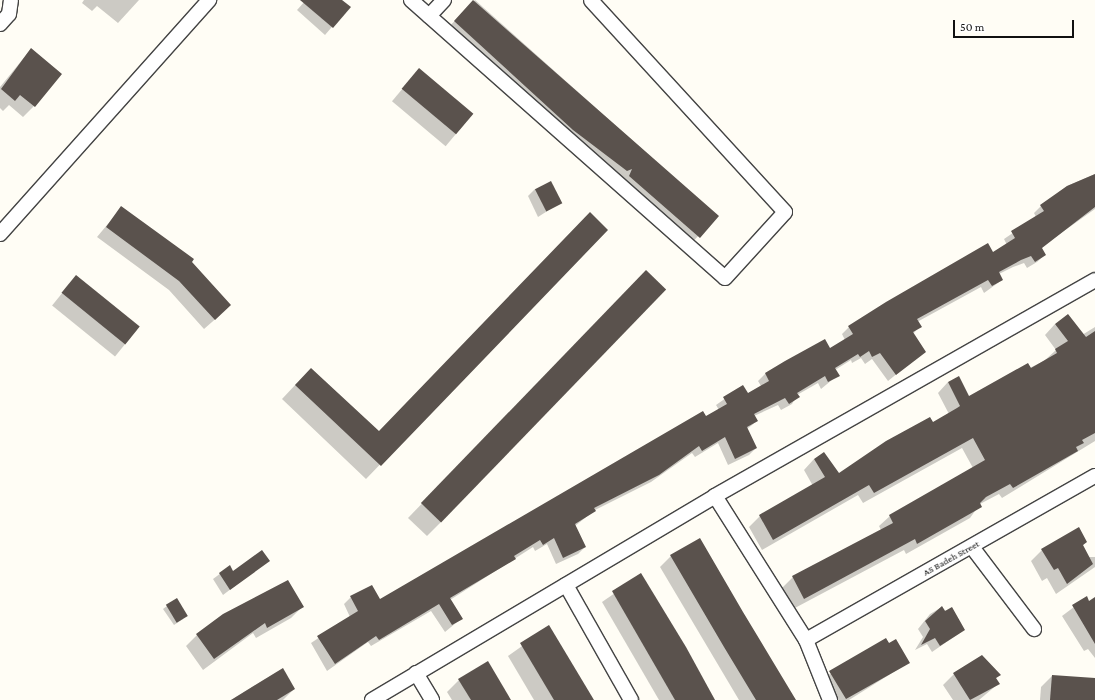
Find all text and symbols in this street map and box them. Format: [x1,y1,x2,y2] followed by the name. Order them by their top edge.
[955,12,1076,38] scale bar
[960,20,984,34] text: 50 m
[921,538,981,578] street label: AS Badeh Street

